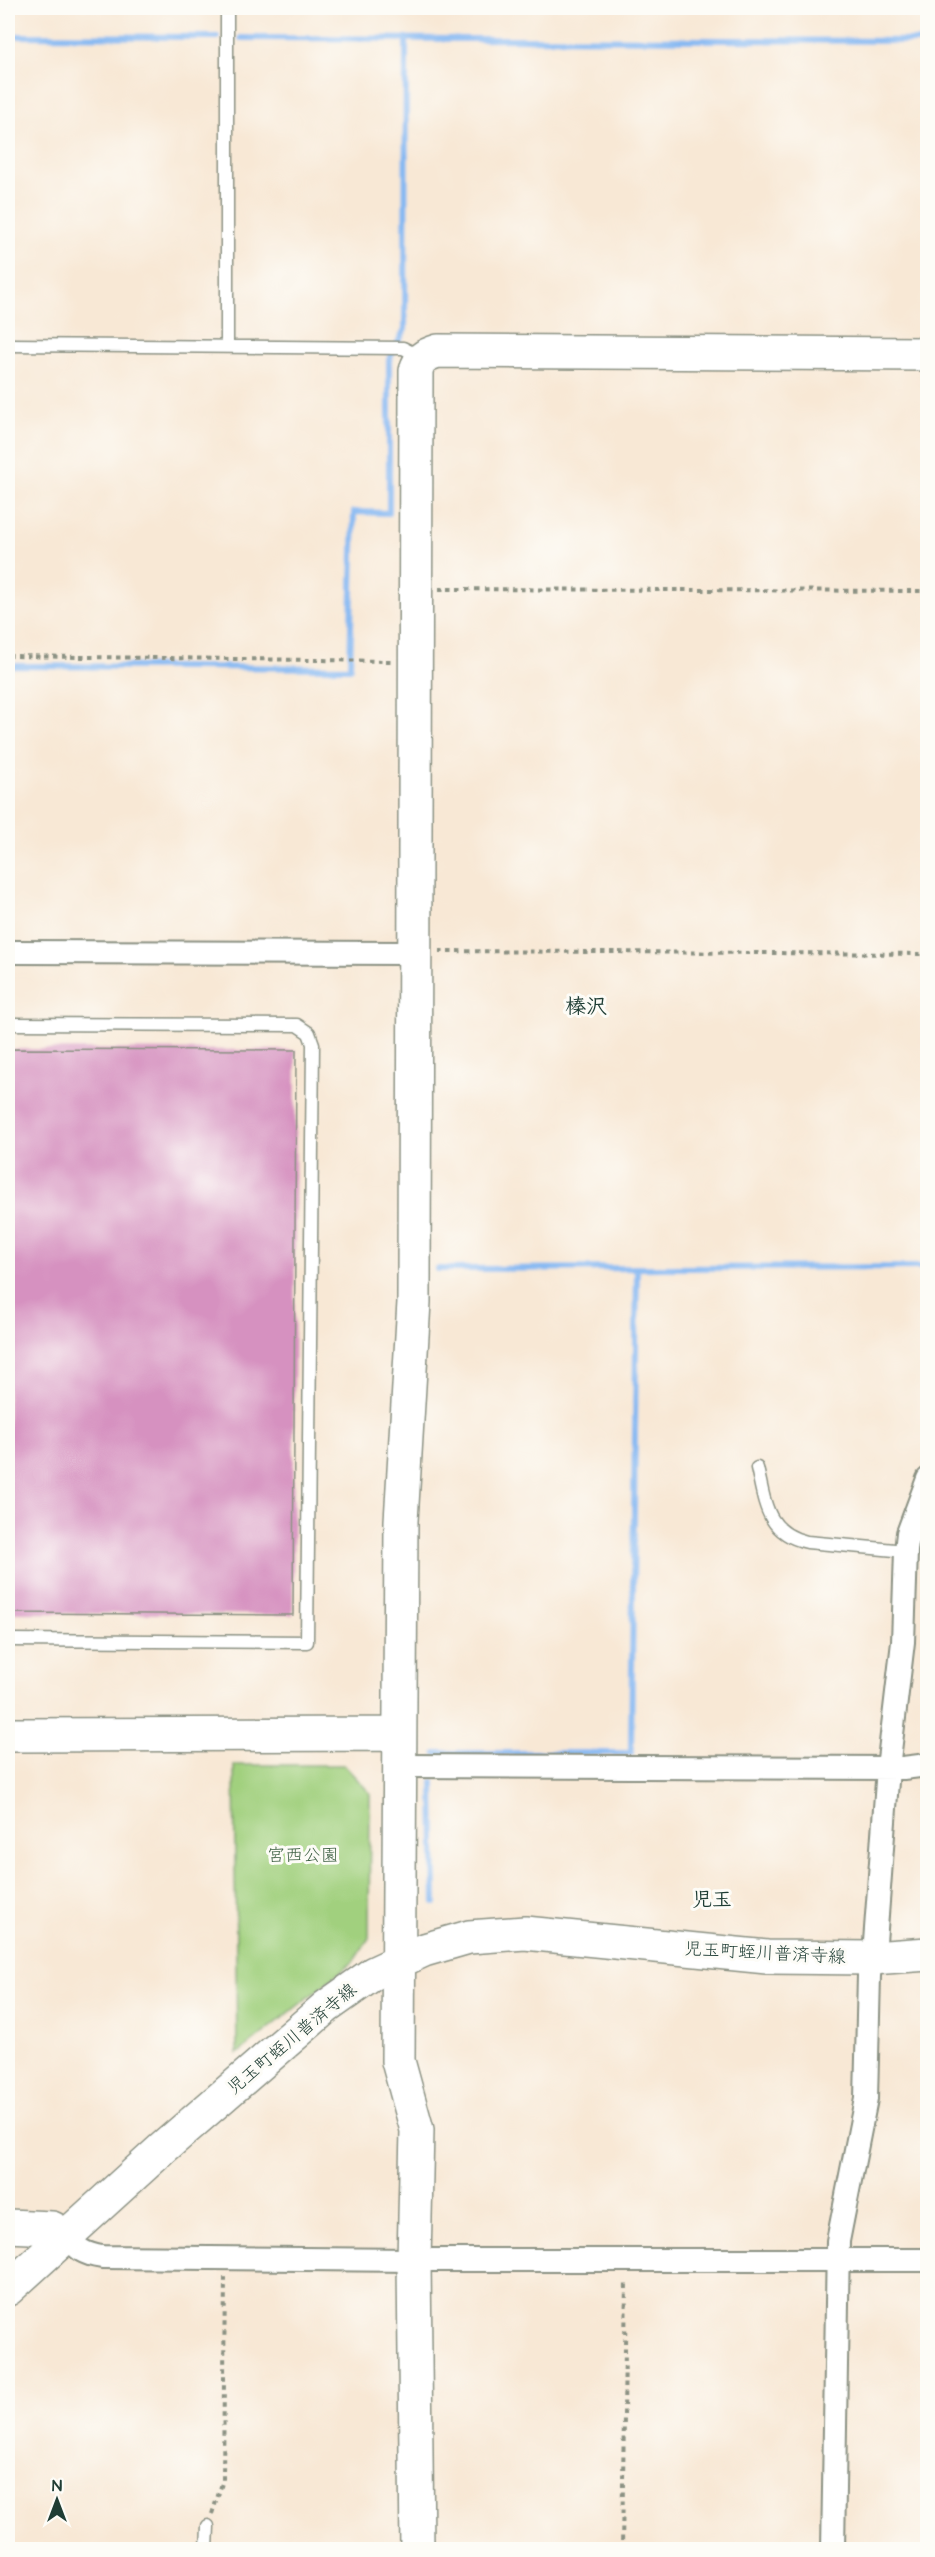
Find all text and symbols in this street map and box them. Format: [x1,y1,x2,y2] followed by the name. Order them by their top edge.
[565,992,607,1021] district label: 榛沢
[267,1843,339,1868] park label: 宮西公園
[692,1886,732,1914] district label: 児玉
[683,1936,847,1970] street label: 児玉町蛭川普済寺線
[222,1977,362,2101] street label: 児玉町蛭川普済寺線
[27,2470,87,2530] north arrow
[52,2475,62,2497] text: N

